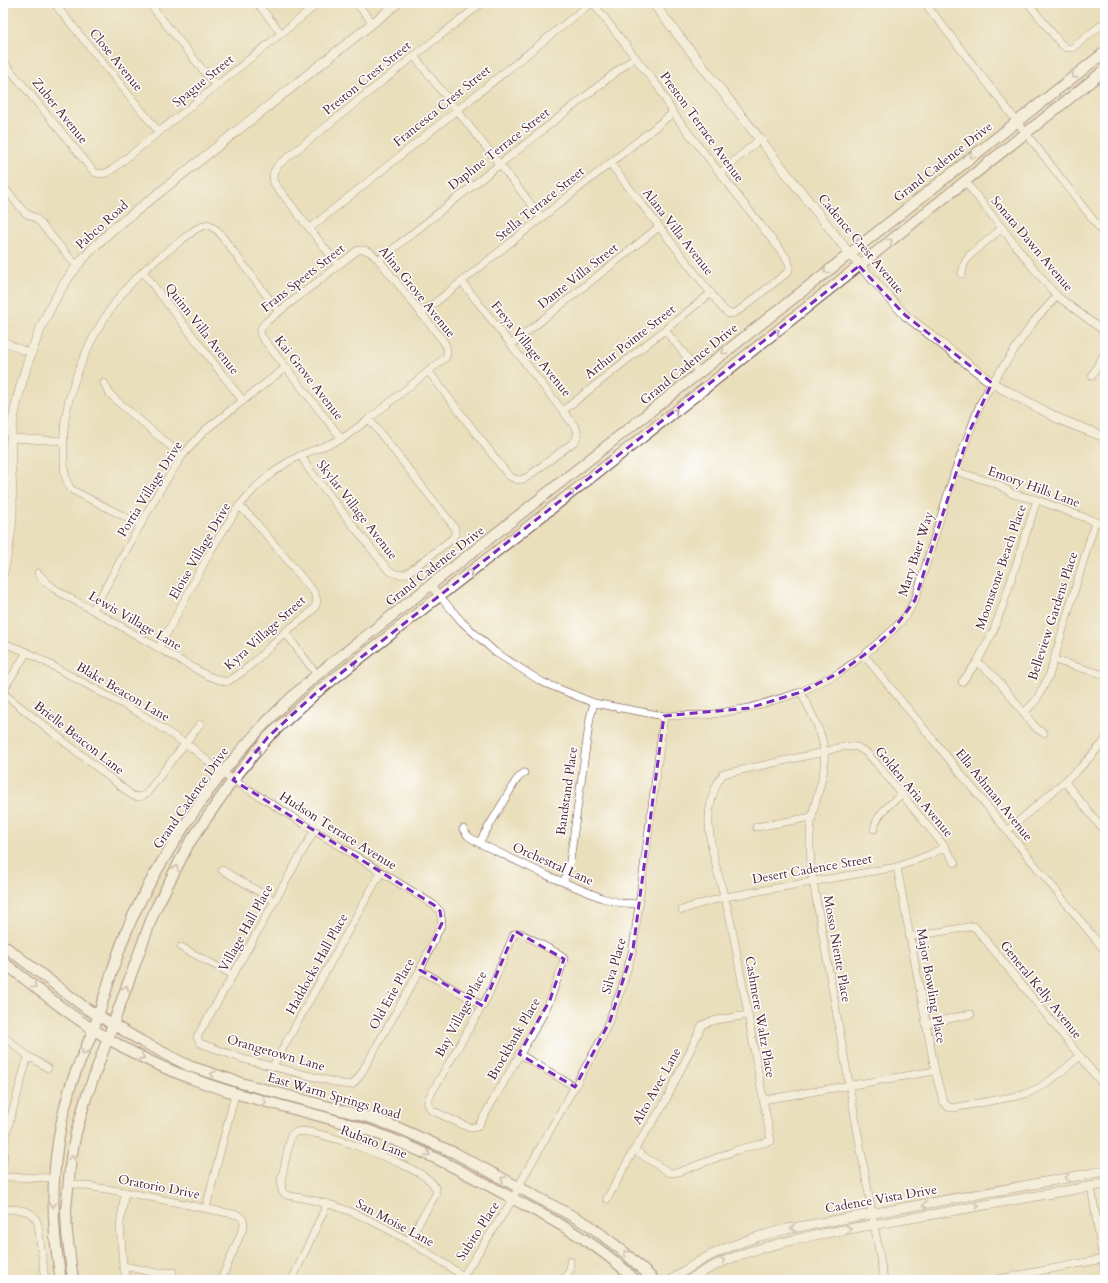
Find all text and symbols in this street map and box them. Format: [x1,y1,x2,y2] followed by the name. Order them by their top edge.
[85,25,147,95] street label: Close Avenue
[319,37,415,119] street label: Preston Crest Street
[169,51,237,111] street label: Spague Street
[390,61,494,151] street label: Francesca Crest Street
[656,68,748,186] street label: Preston Terrace Avenue
[1072,71,1079,78] one-way arrow
[28,74,92,148] street label: Zuber Avenue
[445,104,553,194] street label: Daphne Terrace Street
[890,118,996,206] street label: Grand Cadence Drive
[969,151,977,158] one-way arrow
[492,163,588,245] street label: Stella Terrace Street
[638,185,718,279] street label: Alana Villa Avenue
[814,190,908,298] street label: Cadence Crest Avenue
[987,192,1077,296] street label: Sonata Dawn Avenue
[72,196,132,254] street label: Pabco Road
[534,239,622,313] street label: Dante Villa Street
[885,239,892,246] one-way arrow
[257,240,349,316] street label: Frans Speets Street
[374,242,460,342] street label: Alina Grove Avenue
[824,267,831,274] one-way arrow
[161,280,243,378] street label: Quinn Villa Avenue
[487,297,575,401] street label: Freya Village Avenue
[581,301,679,383] street label: Arthur Pointe Street
[636,319,742,409] street label: Grand Cadence Drive
[772,329,779,336] one-way arrow
[270,332,348,424] street label: Kai Grove Avenue
[722,347,729,354] one-way arrow
[670,409,677,416] one-way arrow
[113,438,187,540] street label: Portia Village Drive
[312,456,402,564] street label: Skylar Village Avenue
[985,462,1083,512] street label: Emory Hills Lane
[568,489,575,496] one-way arrow
[165,499,235,603] street label: Eloise Village Drive
[971,502,1031,632] street label: Moonstone Beach Place
[894,509,938,599] street label: Mary Baer Way
[382,522,488,610] street label: Grand Cadence Drive
[1024,549,1082,683] street label: Belleview Gardens Place
[465,569,472,576] one-way arrow
[85,587,185,655] street label: Lewis Village Lane
[220,592,310,674] street label: Kyra Village Street
[73,658,173,726] street label: Blake Beacon Lane
[349,661,356,668] one-way arrow
[30,697,128,779] street label: Brielle Beacon Lane
[149,743,233,853] street label: Grand Cadence Drive
[871,743,957,841] street label: Golden Aria Avenue
[951,745,1037,845] street label: Ella Ashman Avenue
[552,746,582,836] street label: Bandstand Place
[253,748,260,755] one-way arrow
[276,788,400,875] street label: Hudson Terrace Avenue
[509,838,597,890] street label: Orchestral Lane
[751,850,873,888] street label: Desert Cadence Street
[171,865,179,872] one-way arrow
[215,881,277,975] street label: Village Hall Place
[819,894,855,1004] street label: Mosso Niente Place
[282,910,352,1018] street label: Haddocks Hall Place
[912,927,950,1045] street label: Major Bowling Place
[597,936,631,996] street label: Silva Place
[996,937,1086,1043] street label: General Kelly Avenue
[365,955,419,1033] street label: Old Erie Place
[740,955,780,1079] street label: Cashmere Waltz Place
[431,968,491,1060] street label: Bay Village Place
[29,981,36,988] one-way arrow
[122,985,130,992] one-way arrow
[483,994,545,1083] street label: Brockbank Place
[225,1030,327,1076] street label: Orangetown Lane
[628,1044,686,1128] street label: Alto Avec Lane
[81,1048,89,1055] one-way arrow
[138,1052,145,1060] one-way arrow
[265,1068,403,1124] street label: East Warm Springs Road
[209,1070,216,1078] one-way arrow
[261,1097,267,1105] one-way arrow
[338,1121,410,1163] street label: Rubato Lane
[423,1149,431,1157] one-way arrow
[67,1155,75,1161] one-way arrow
[116,1170,202,1204] street label: Oratorio Drive
[1064,1174,1070,1182] one-way arrow
[500,1176,507,1184] one-way arrow
[824,1180,938,1218] street label: Cadence Vista Drive
[353,1195,437,1251] street label: San Moise Lane
[452,1198,504,1264] street label: Subito Place
[922,1200,928,1208] one-way arrow
[49,1202,57,1208] one-way arrow
[974,1203,980,1211] one-way arrow
[790,1223,796,1232] one-way arrow
[846,1226,852,1234] one-way arrow
[623,1251,631,1258] one-way arrow
[719,1258,727,1266] one-way arrow

